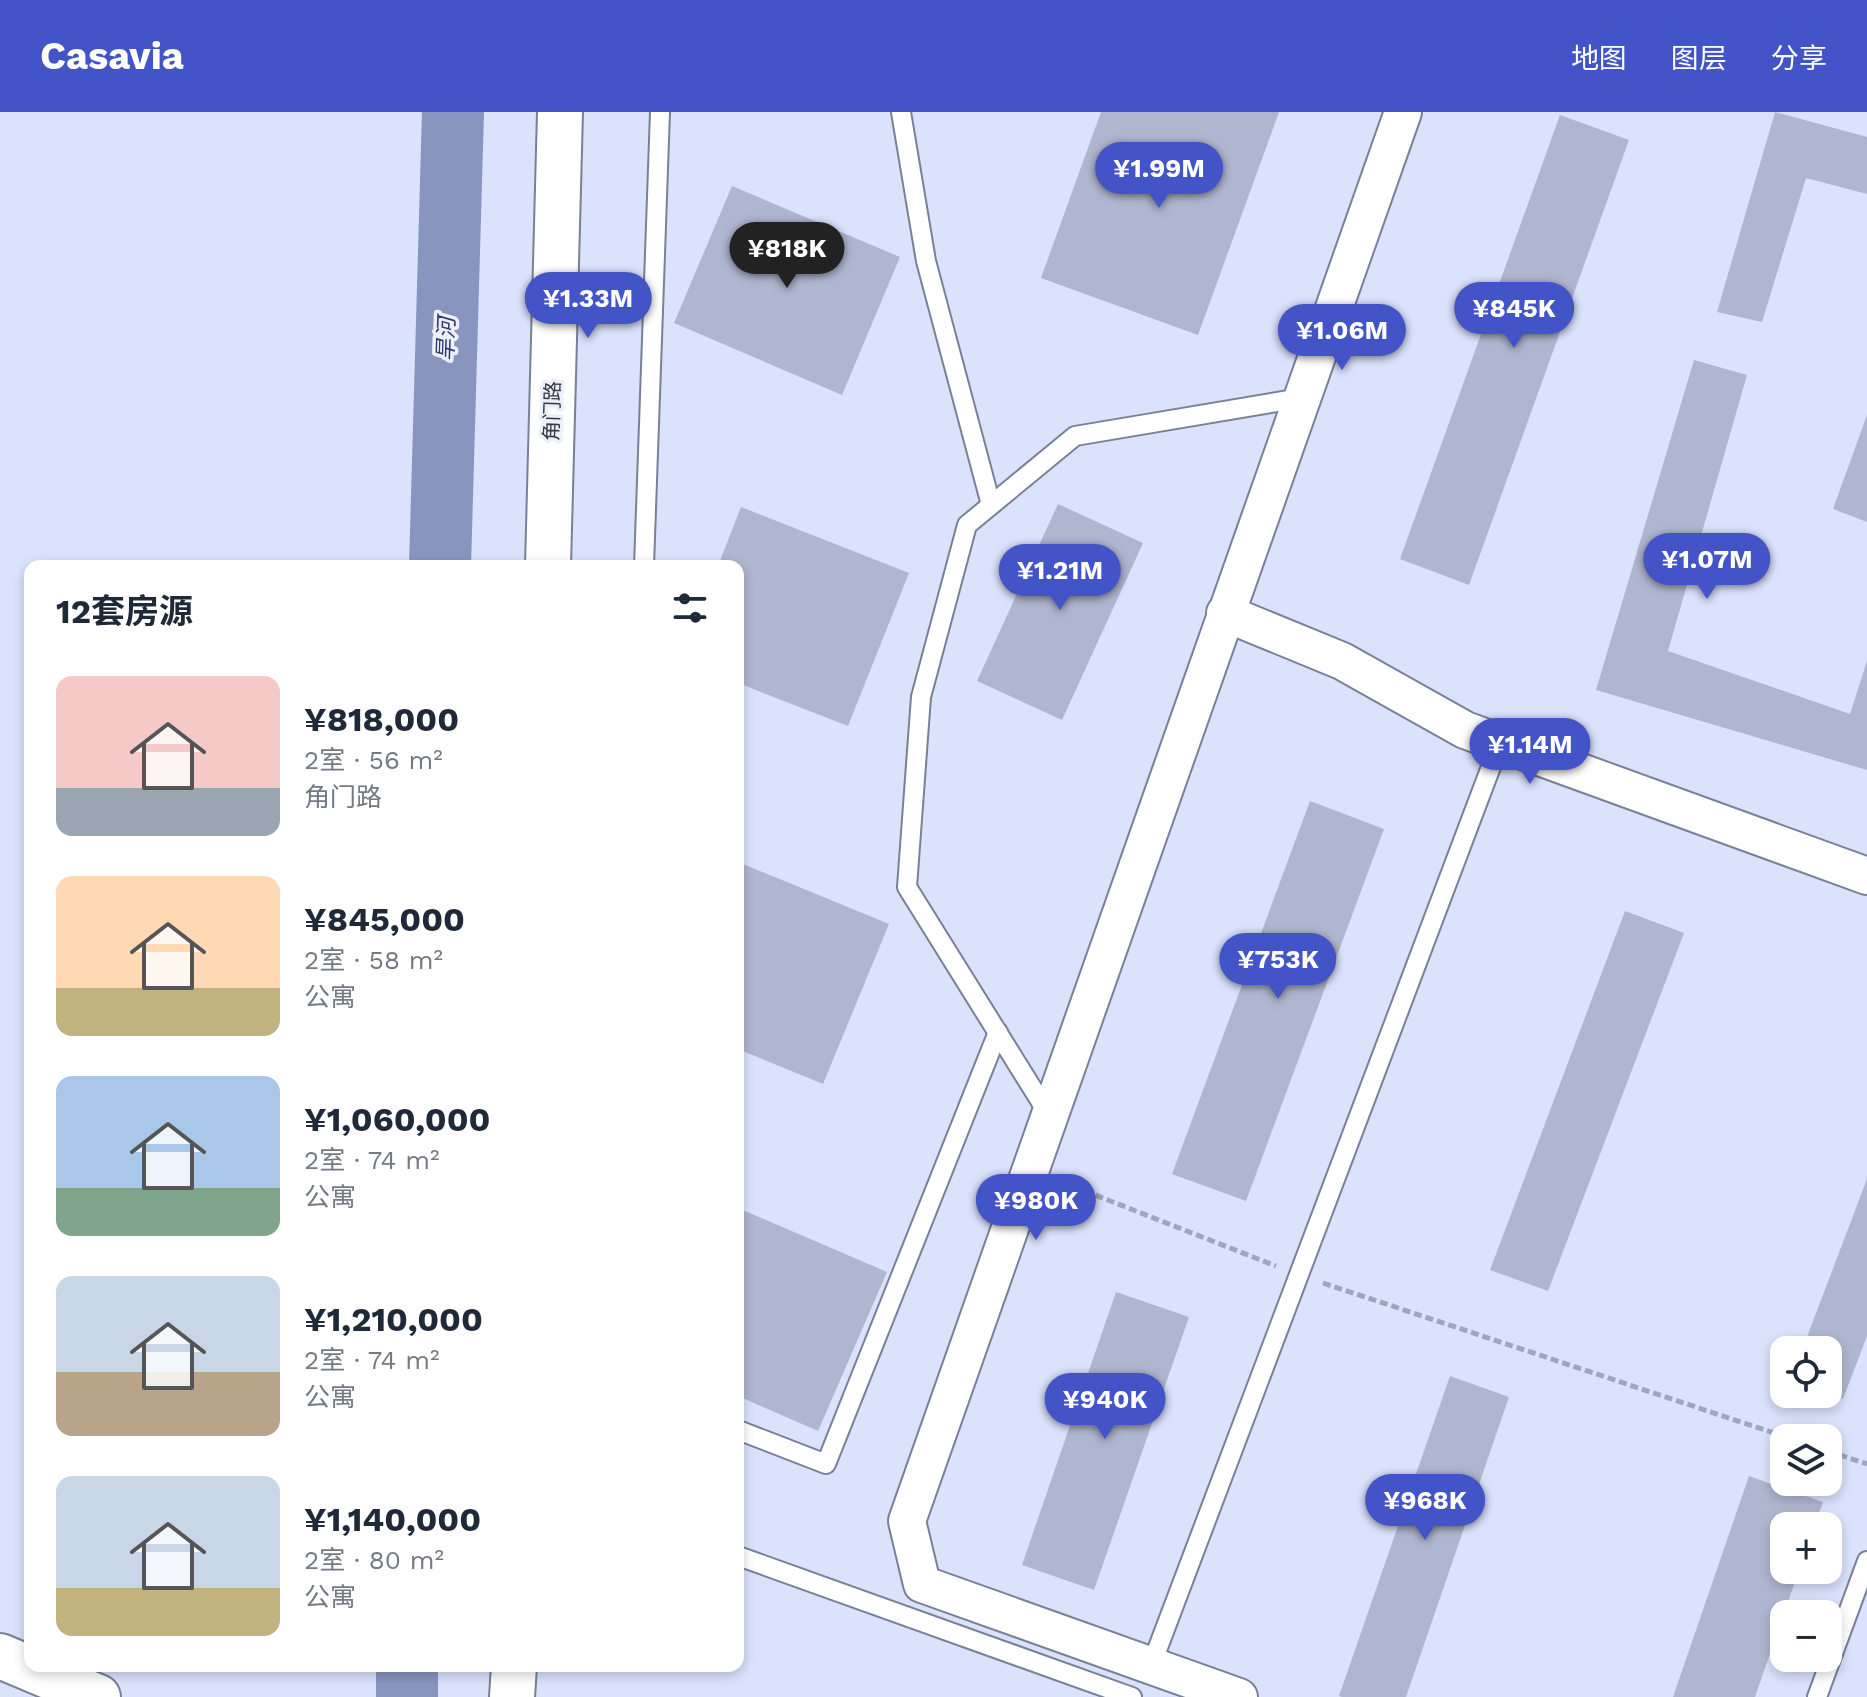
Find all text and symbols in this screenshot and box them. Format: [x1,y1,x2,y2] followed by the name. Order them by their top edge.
[40,34,184,78] text: Casavia
[1571,42,1627,75] text: 地图
[1671,42,1727,75] text: 图层
[1771,42,1827,75] text: 分享
[1094,142,1224,210] pin: ¥1.99M
[1113,153,1205,183] text: ¥1.99M
[731,222,843,290] pin: ¥818K
[747,233,827,263] text: ¥818K
[523,272,653,340] pin: ¥1.33M
[1458,282,1570,350] pin: ¥845K
[543,283,633,313] text: ¥1.33M
[1472,293,1556,323] text: ¥845K
[1277,304,1407,372] pin: ¥1.06M
[433,313,459,361] water label: 旱河
[1296,315,1388,345] text: ¥1.06M
[539,381,565,441] street label: 角门路
[1642,533,1772,601] pin: ¥1.07M
[995,544,1125,612] pin: ¥1.21M
[1661,544,1753,574] text: ¥1.07M
[1017,555,1103,585] text: ¥1.21M
[668,586,712,630] icon: filters
[56,591,193,631] text: 12套房源
[304,699,459,739] text: ¥818,000
[120,708,216,804] icon: home
[1465,718,1595,786] pin: ¥1.14M
[1487,729,1573,759] text: ¥1.14M
[304,745,443,775] text: 2室 · 56 m²
[304,782,382,812] text: 角门路
[304,899,465,939] text: ¥845,000
[120,908,216,1004] icon: home
[1222,933,1334,1001] pin: ¥753K
[1237,944,1319,974] text: ¥753K
[304,945,443,975] text: 2室 · 58 m²
[304,982,356,1012] text: 公寓
[304,1099,490,1139] text: ¥1,060,000
[120,1108,216,1204] icon: home
[304,1145,440,1175] text: 2室 · 74 m²
[980,1174,1092,1242] pin: ¥980K
[304,1182,356,1212] text: 公寓
[994,1185,1078,1215] text: ¥980K
[304,1299,483,1339] text: ¥1,210,000
[120,1308,216,1404] icon: home
[1770,1336,1842,1672] map controls
[1770,1336,1842,1408] button: locate
[304,1345,440,1375] text: 2室 · 74 m²
[1049,1373,1161,1441] pin: ¥940K
[304,1382,356,1412] text: 公寓
[1063,1384,1147,1414] text: ¥940K
[1770,1424,1842,1496] button: layers
[1369,1474,1481,1542] pin: ¥968K
[1383,1485,1467,1515] text: ¥968K
[304,1499,481,1539] text: ¥1,140,000
[120,1508,216,1604] icon: home
[1770,1512,1842,1584] button: +
[304,1545,444,1575] text: 2室 · 80 m²
[304,1582,356,1612] text: 公寓
[1770,1600,1842,1672] button: −

